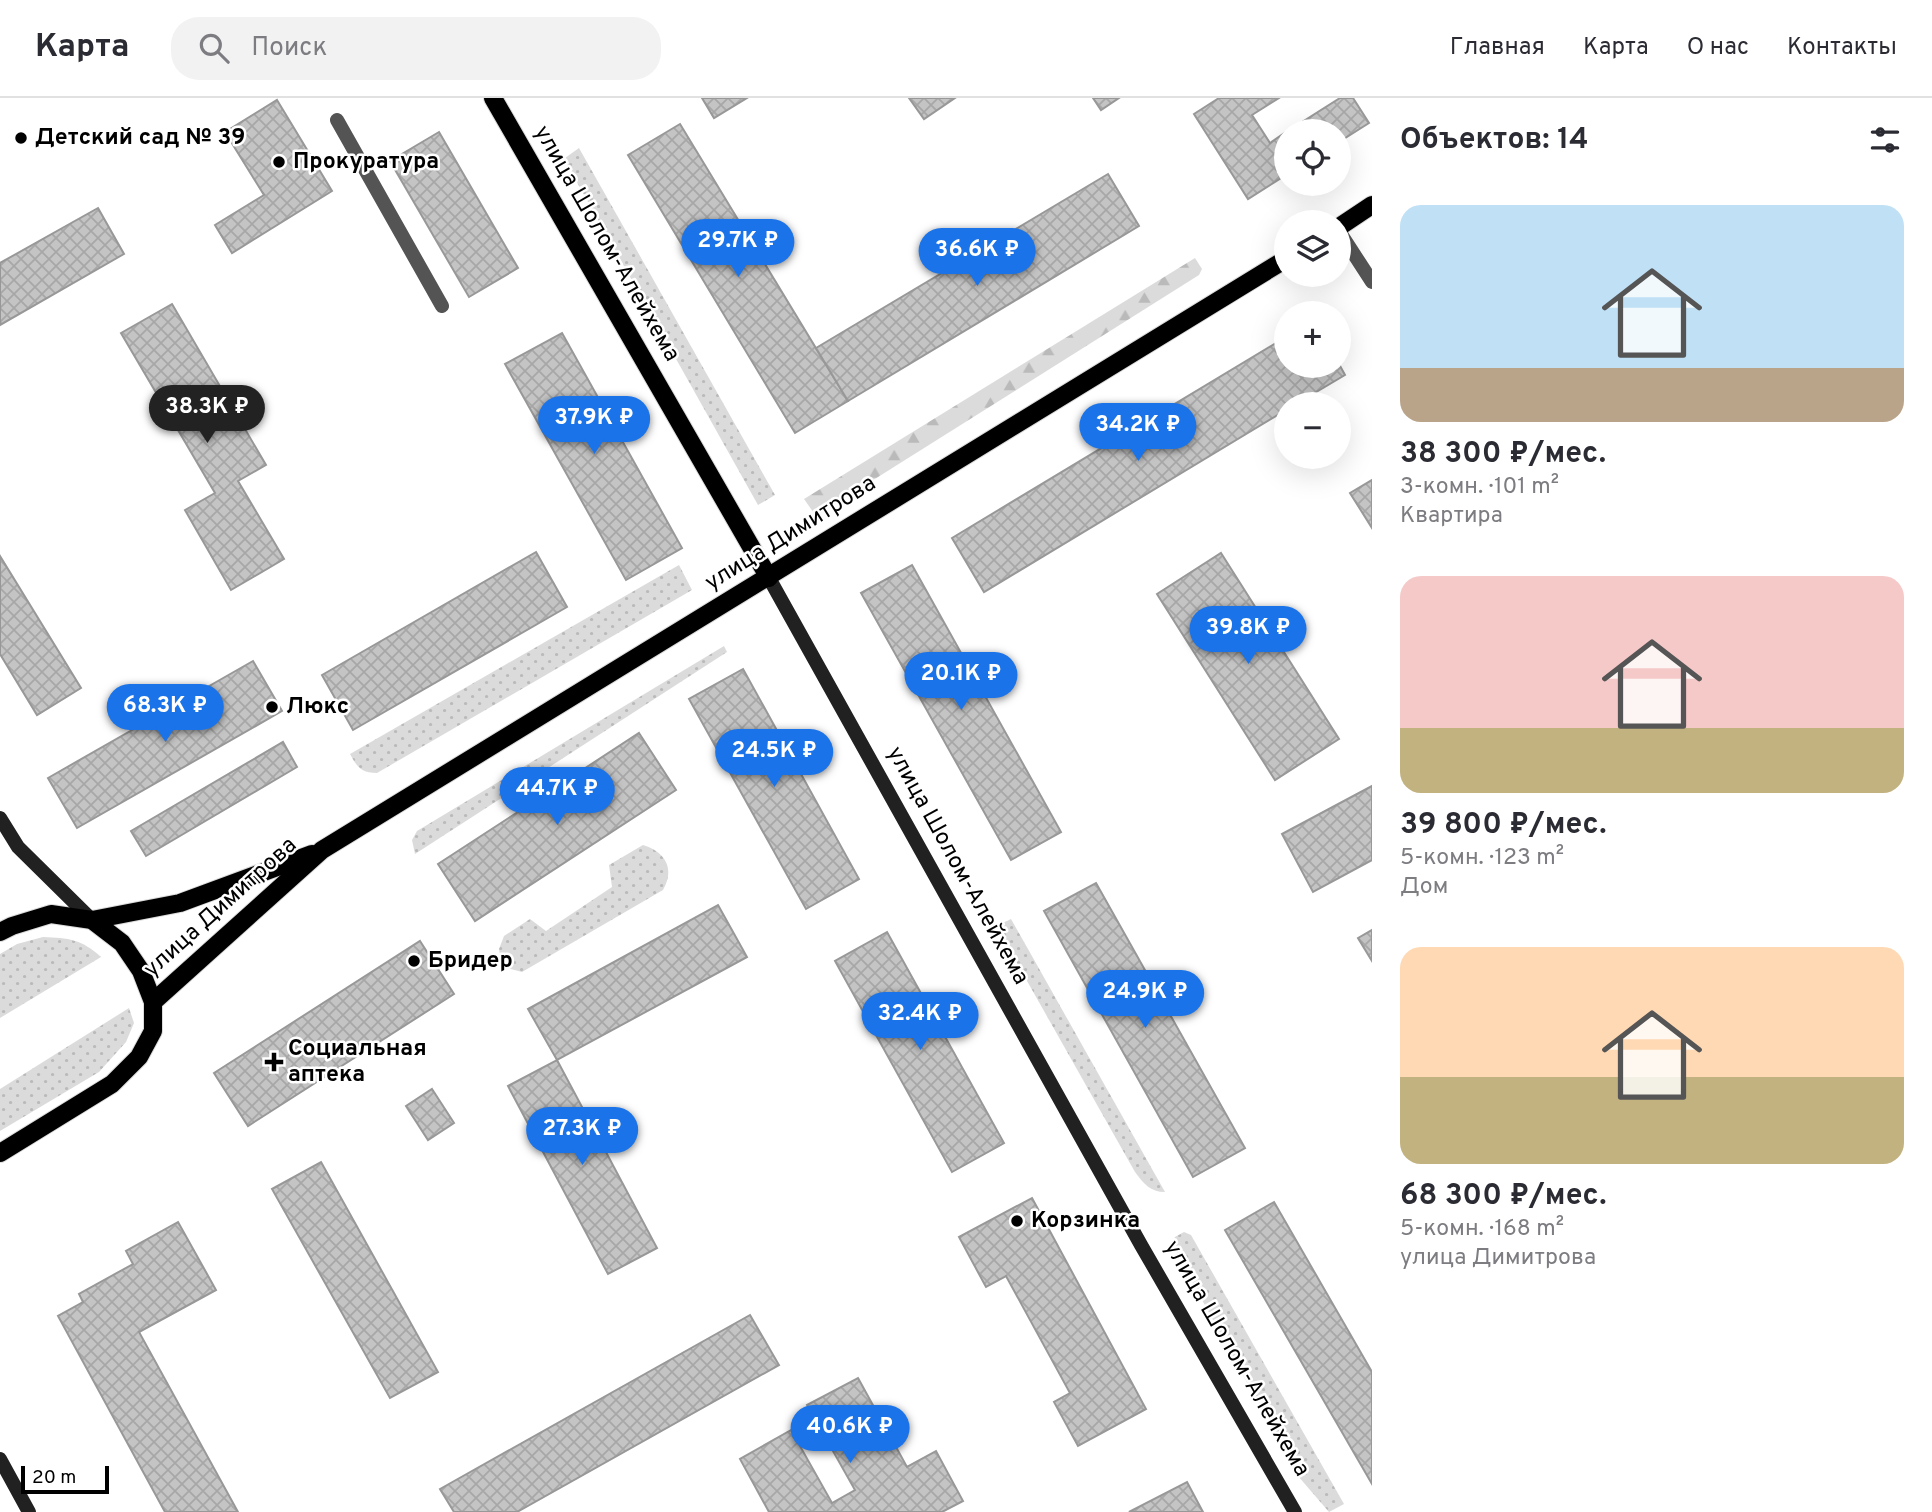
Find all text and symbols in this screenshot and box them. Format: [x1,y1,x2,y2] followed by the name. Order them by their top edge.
[171,17,661,80] search box
[35,27,129,69] text: Карта
[195,29,233,67] icon: search
[251,32,327,65] text: Поиск
[1450,33,1545,63] text: Главная
[1583,33,1649,63] text: Карта
[1687,33,1749,63] text: О нас
[1787,33,1897,63] text: Контакты
[1274,119,1351,469] map controls
[1274,119,1351,196] button: locate
[526,121,686,367] street label: улица Шолом-Алейхема
[1866,121,1904,159] icon: filters
[1400,122,1588,159] text: Объектов: 14
[35,124,245,153] place label: Детский сад № 39
[13,130,29,146] marker: Детский сад № 39
[293,148,439,177] place label: Прокуратура
[271,154,287,170] marker: Прокуратура
[1274,210,1351,287] button: layers
[673,220,803,279] pin: 29.7K ₽
[697,227,779,256] text: 29.7K ₽
[912,228,1042,288] pin: 36.6K ₽
[935,236,1019,265] text: 36.6K ₽
[1589,250,1715,376] icon: home
[1274,301,1351,378] button: +
[142,386,272,445] pin: 38.3K ₽
[1274,392,1351,469] button: −
[165,393,249,422] text: 38.3K ₽
[529,396,659,456] pin: 37.9K ₽
[554,404,634,433] text: 37.9K ₽
[1073,404,1203,463] pin: 34.2K ₽
[1095,411,1181,440] text: 34.2K ₽
[1400,436,1606,473] text: 38 300 ₽/мес.
[700,470,882,598] street label: улица Димитрова
[1400,473,1559,502] text: 3-комн. · 101 m²
[1400,502,1503,531] text: Квартира
[1183,606,1313,666] pin: 39.8K ₽
[1205,614,1291,643] text: 39.8K ₽
[1589,621,1715,747] icon: home
[896,652,1026,712] pin: 20.1K ₽
[920,660,1002,689] text: 20.1K ₽
[100,684,230,744] pin: 68.3K ₽
[123,692,207,721] text: 68.3K ₽
[286,693,349,722] place label: Люкс
[264,699,280,715] marker: Люкс
[709,730,839,789] pin: 24.5K ₽
[731,737,817,766] text: 24.5K ₽
[879,742,1035,990] street label: улица Шолом-Алейхема
[492,768,622,827] pin: 44.7K ₽
[516,775,598,804] text: 44.7K ₽
[1400,807,1606,844] text: 39 800 ₽/мес.
[138,832,304,984] street label: улица Димитрова
[1400,844,1564,873] text: 5-комн. · 123 m²
[1400,873,1448,902] text: Дом
[428,947,513,976] place label: Бридер
[406,953,422,969] marker: Бридер
[1080,970,1210,1030] pin: 24.9K ₽
[1102,978,1188,1007] text: 24.9K ₽
[855,992,985,1052] pin: 32.4K ₽
[1589,992,1715,1118] icon: home
[878,1000,962,1029] text: 32.4K ₽
[288,1035,427,1090] place label: Социальная аптека
[266,1054,282,1070] marker: Социальная аптека
[517,1108,647,1167] pin: 27.3K ₽
[542,1115,622,1144] text: 27.3K ₽
[1400,1178,1606,1215] text: 68 300 ₽/мес.
[1031,1207,1140,1236] place label: Корзинка
[1009,1213,1025,1229] marker: Корзинка
[1400,1215,1564,1244] text: 5-комн. · 168 m²
[1156,1236,1316,1482] street label: улица Шолом-Алейхема
[1400,1244,1596,1273] text: улица Димитрова
[785,1406,915,1465] pin: 40.6K ₽
[807,1413,893,1442] text: 40.6K ₽
[21,1463,108,1495] scale bar
[32,1466,76,1490] text: 20 m

